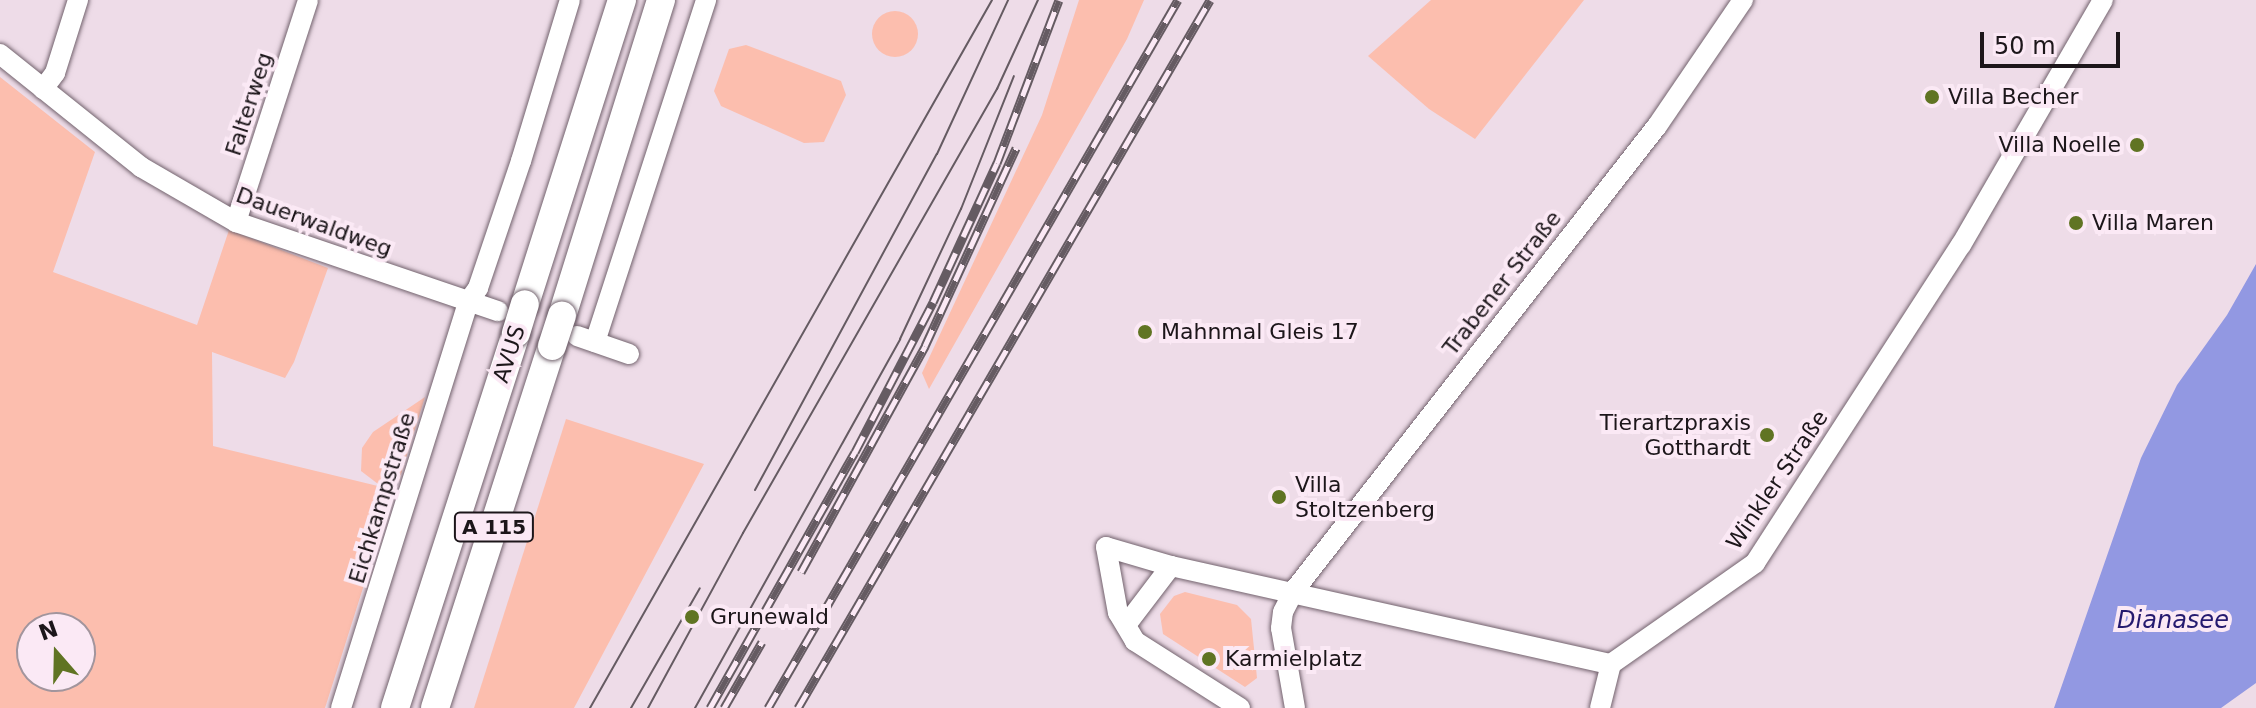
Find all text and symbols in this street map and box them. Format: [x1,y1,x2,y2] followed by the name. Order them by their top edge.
[1984,16,2124,66] scale bar
[1994,32,2056,60] text: 50 m
[220,49,278,159] street label: Falterweg
[1948,84,2079,110] place label: Villa Becher
[1923,88,1941,106] marker: Villa Becher
[1998,132,2121,158] place label: Villa Noelle
[2128,136,2146,154] marker: Villa Noelle
[232,182,396,262] street label: Dauerwaldweg
[1437,205,1567,361] street label: Trabener Straße
[2092,210,2214,236] place label: Villa Maren
[2067,214,2085,232] marker: Villa Maren
[1161,319,1359,345] place label: Mahnmal Gleis 17
[487,322,531,386] street label: AVUS
[1136,323,1154,341] marker: Mahnmal Gleis 17
[1721,405,1833,555] street label: Winkler Straße
[343,409,421,587] street label: Eichkampstraße
[1600,409,1751,460] place label: Tierartzpraxis Gotthardt
[1758,426,1776,444] marker: Tierartzpraxis Gotthardt
[1295,471,1435,522] place label: Villa Stoltzenberg
[1270,488,1288,506] marker: Villa Stoltzenberg
[452,511,536,543] road number: A 115
[710,604,829,630] place label: Grunewald
[681,606,703,628] marker: Grunewald
[2117,607,2229,635] water label: Dianasee
[16,612,96,692] north arrow
[35,616,61,646] text: N
[1225,646,1362,672] place label: Karmielplatz
[1200,650,1218,668] marker: Karmielplatz

